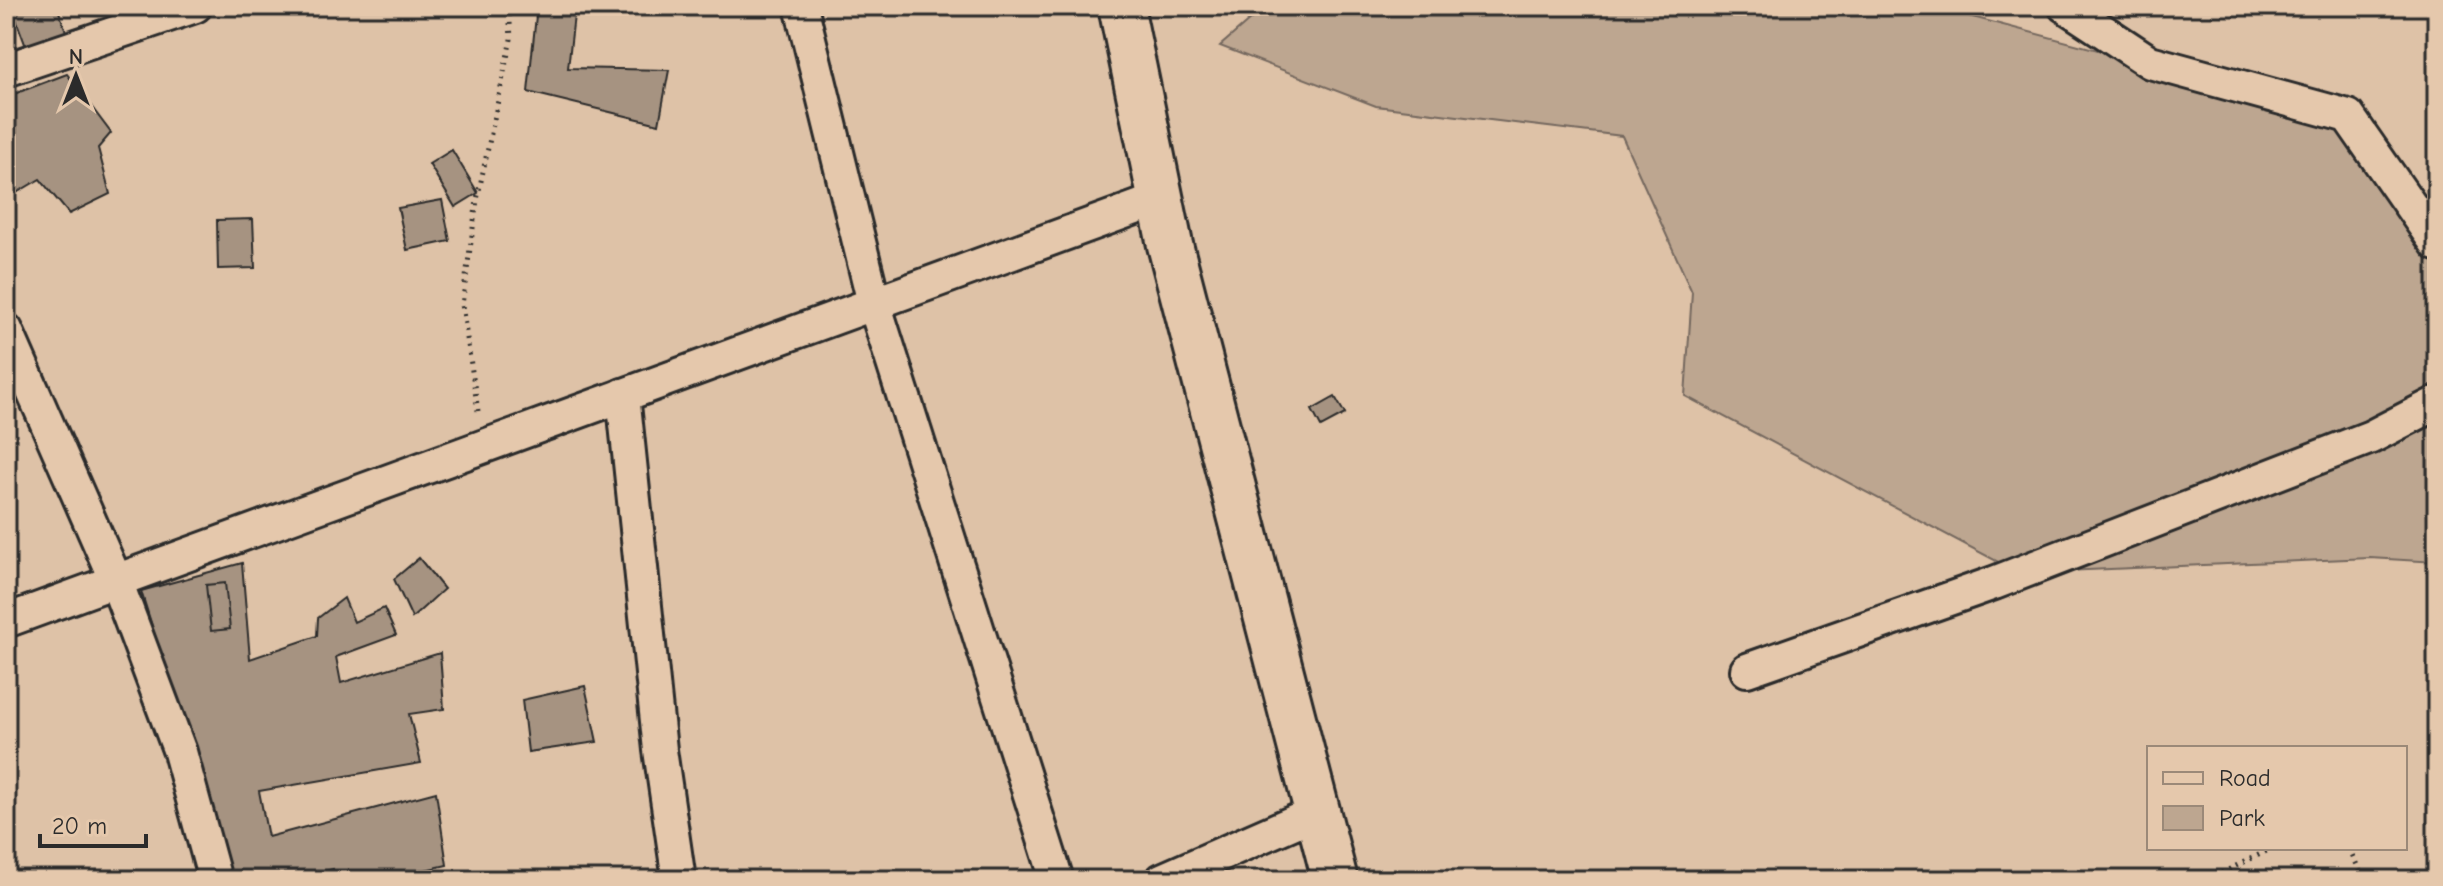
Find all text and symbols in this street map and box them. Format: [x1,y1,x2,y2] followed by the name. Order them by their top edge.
[36,36,116,116] north arrow
[69,44,83,70] text: N
[2147,746,2407,850] legend
[2219,764,2271,792] text: Road
[40,798,146,848] scale bar
[2219,804,2265,832] text: Park
[52,812,107,840] text: 20 m

